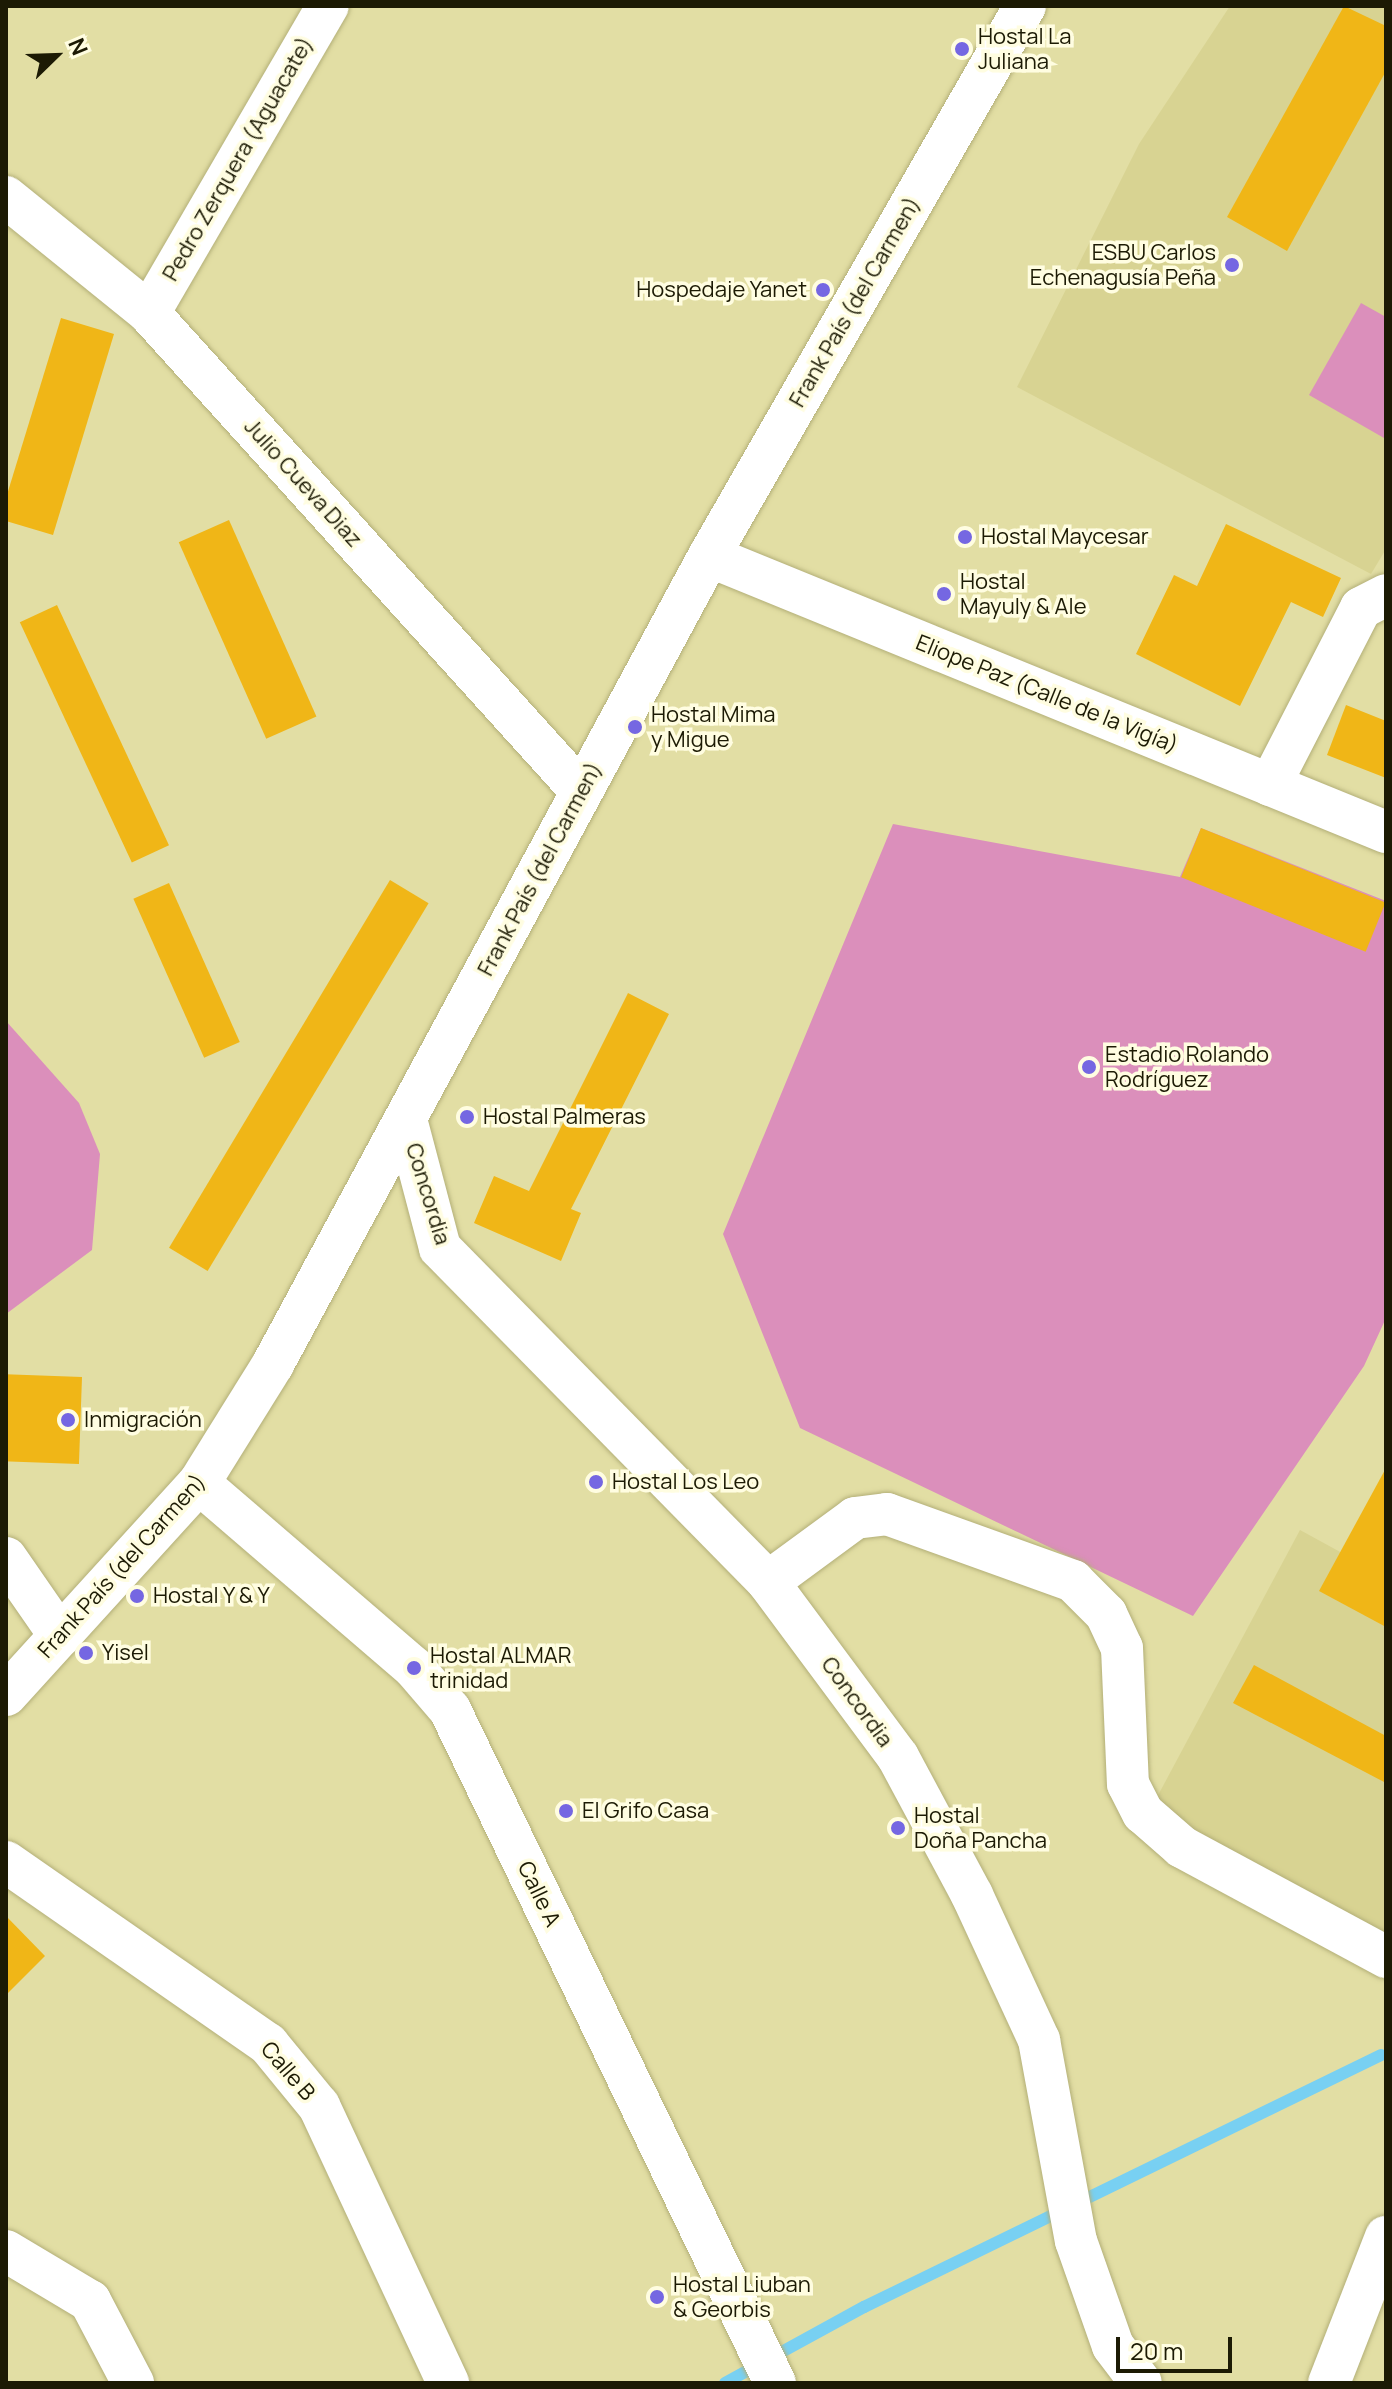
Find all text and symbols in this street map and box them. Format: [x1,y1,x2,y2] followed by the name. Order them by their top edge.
[16,16,96,96] north arrow
[978,23,1072,74] place label: Hostal La Juliana
[157,32,319,286] street label: Pedro Zerquera (Aguacate)
[61,33,95,60] text: N
[953,40,971,58] marker: Hostal La Juliana
[784,192,926,412] street label: Frank País (del Carmen)
[1030,239,1216,290] place label: ESBU Carlos Echenagusía Peña
[1223,256,1241,274] marker: ESBU Carlos Echenagusía Peña
[636,277,807,303] place label: Hospedaje Yanet
[814,281,832,299] marker: Hospedaje Yanet
[239,414,367,552] street label: Julio Cueva Diaz
[981,524,1149,550] place label: Hostal Maycesar
[956,528,974,546] marker: Hostal Maycesar
[960,568,1087,620] place label: Hostal Mayuly & Ale
[935,585,953,603] marker: Hostal Mayuly & Ale
[912,629,1182,759] street label: Eliope Paz (Calle de la Vigía)
[651,701,776,752] place label: Hostal Mima y Migue
[626,718,644,736] marker: Hostal Mima y Migue
[472,758,608,980] street label: Frank País (del Carmen)
[1105,1041,1269,1092] place label: Estadio Rolando Rodríguez
[1080,1058,1098,1076] marker: Estadio Rolando Rodríguez
[483,1104,646,1130] place label: Hostal Palmeras
[458,1108,476,1126] marker: Hostal Palmeras
[400,1140,456,1248] street label: Concordia
[84,1407,202,1433] place label: Inmigración
[59,1411,77,1429] marker: Inmigración
[33,1469,211,1663] street label: Frank País (del Carmen)
[612,1469,759,1495] place label: Hostal Los Leo
[587,1473,605,1491] marker: Hostal Los Leo
[153,1583,271,1609] place label: Hostal Y & Y
[128,1587,146,1605] marker: Hostal Y & Y
[102,1640,149,1666] place label: Yisel
[430,1642,572,1694] place label: Hostal ALMAR trinidad
[77,1644,95,1662] marker: Yisel
[816,1652,898,1752] street label: Concordia
[405,1659,423,1677] marker: Hostal ALMAR trinidad
[582,1798,709,1824] place label: El Grifo Casa
[557,1802,575,1820] marker: El Grifo Casa
[914,1802,1047,1854] place label: Hostal Doña Pancha
[889,1819,907,1837] marker: Hostal Doña Pancha
[512,1857,566,1931] street label: Calle A
[255,2036,321,2106] street label: Calle B
[673,2271,811,2322] place label: Hostal Liuban & Georbis
[648,2288,666,2306] marker: Hostal Liuban & Georbis
[1120,2321,1236,2371] scale bar
[1130,2334,1183,2367] text: 20 m

